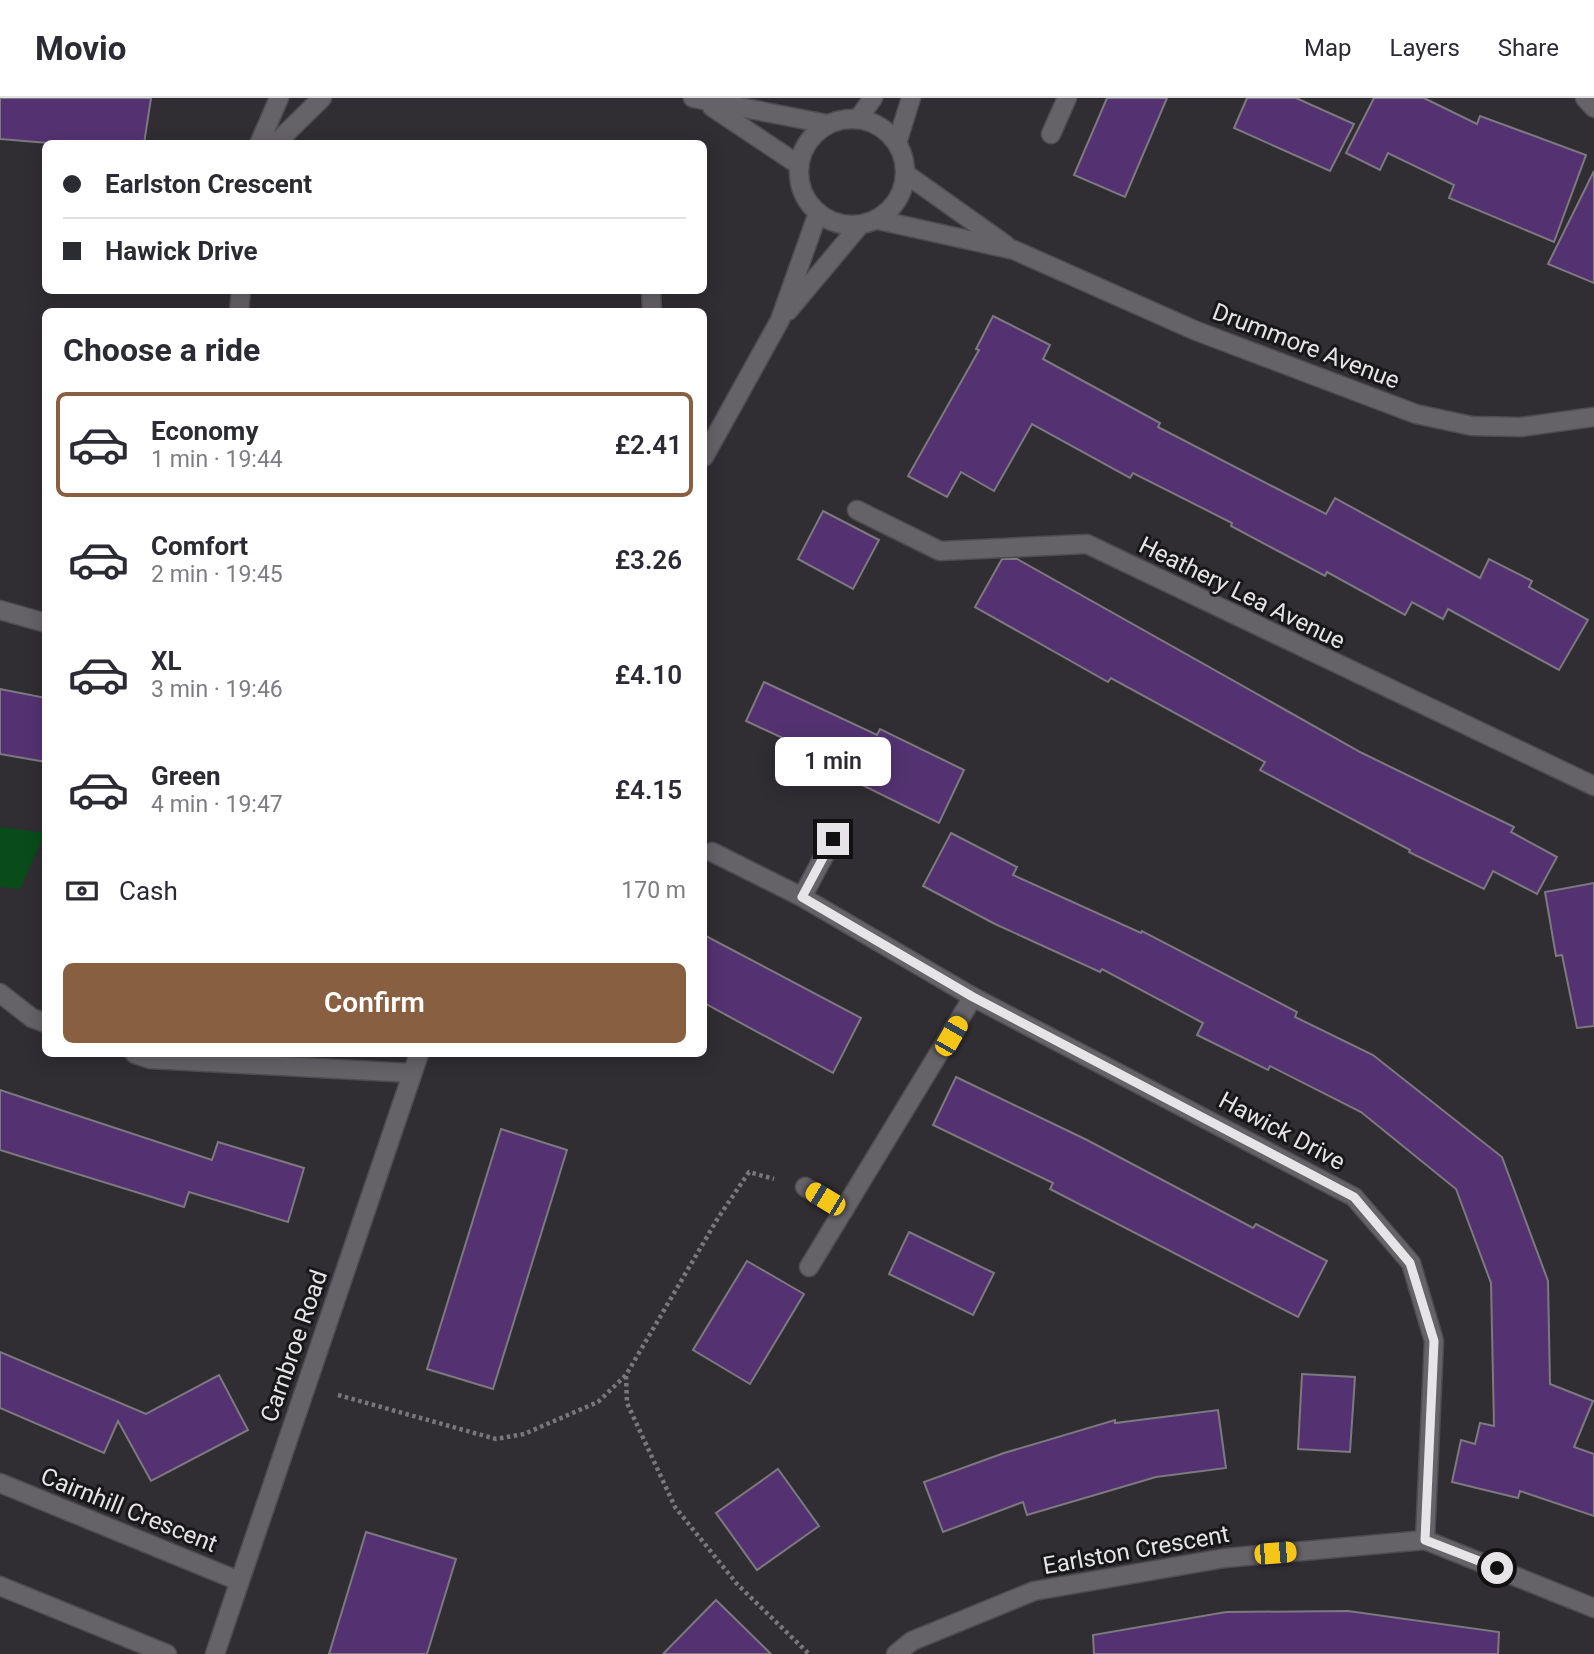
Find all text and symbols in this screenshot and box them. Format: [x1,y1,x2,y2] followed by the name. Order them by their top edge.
[35,29,126,68] text: Movio
[1304,34,1352,62] text: Map
[1390,34,1460,62] text: Layers
[1498,34,1559,62] text: Share
[105,169,312,199] text: Earlston Crescent
[105,236,257,266] text: Hawick Drive
[1209,297,1403,395] street label: Drummore Avenue
[63,331,260,369] text: Choose a ride
[67,413,130,476] icon: car
[151,416,258,446] text: Economy
[615,430,682,460] text: £2.41
[151,446,283,473] text: 1 min · 19:44
[67,528,130,591] icon: car
[151,531,248,561] text: Comfort
[1135,531,1349,655] street label: Heathery Lea Avenue
[615,545,682,575] text: £3.26
[151,561,283,588] text: 2 min · 19:45
[67,643,130,706] icon: car
[151,646,182,676] text: XL
[615,660,682,690] text: £4.10
[151,676,283,703] text: 3 min · 19:46
[775,738,891,786] callout: 1 min
[804,748,862,775] text: 1 min
[67,758,130,821] icon: car
[151,761,221,791] text: Green
[615,775,682,805] text: £4.15
[151,791,283,818] text: 4 min · 19:47
[817,823,849,855] route end
[63,872,101,910] icon: cash
[119,876,178,906] text: Cash
[621,877,686,904] text: 170 m
[63,963,686,1043] button: Confirm
[932,1013,971,1059] car
[1214,1086,1350,1176] street label: Hawick Drive
[802,1179,849,1219] car
[255,1266,333,1426] street label: Carnbroe Road
[37,1462,221,1558] street label: Cairnhill Crescent
[1041,1520,1231,1580] street label: Earlston Crescent
[1254,1541,1297,1565] car
[1481,1552,1513,1584] route start

